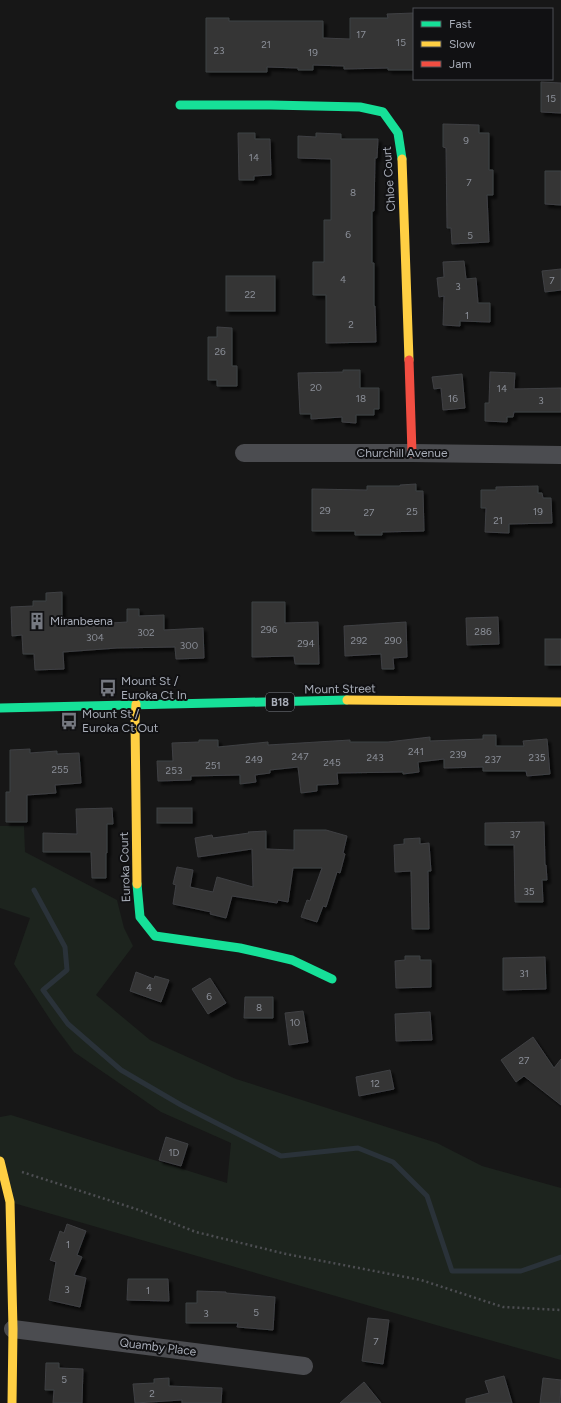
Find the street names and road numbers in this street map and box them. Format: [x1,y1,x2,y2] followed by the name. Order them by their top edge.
[380,145,398,212] street label: Chloe Court
[357,446,448,460] street label: Churchill Avenue
[304,681,376,697] street label: Mount Street
[266,693,294,711] road number: B18
[117,831,133,902] street label: Euroka Court
[119,1335,198,1359] street label: Quamby Place

